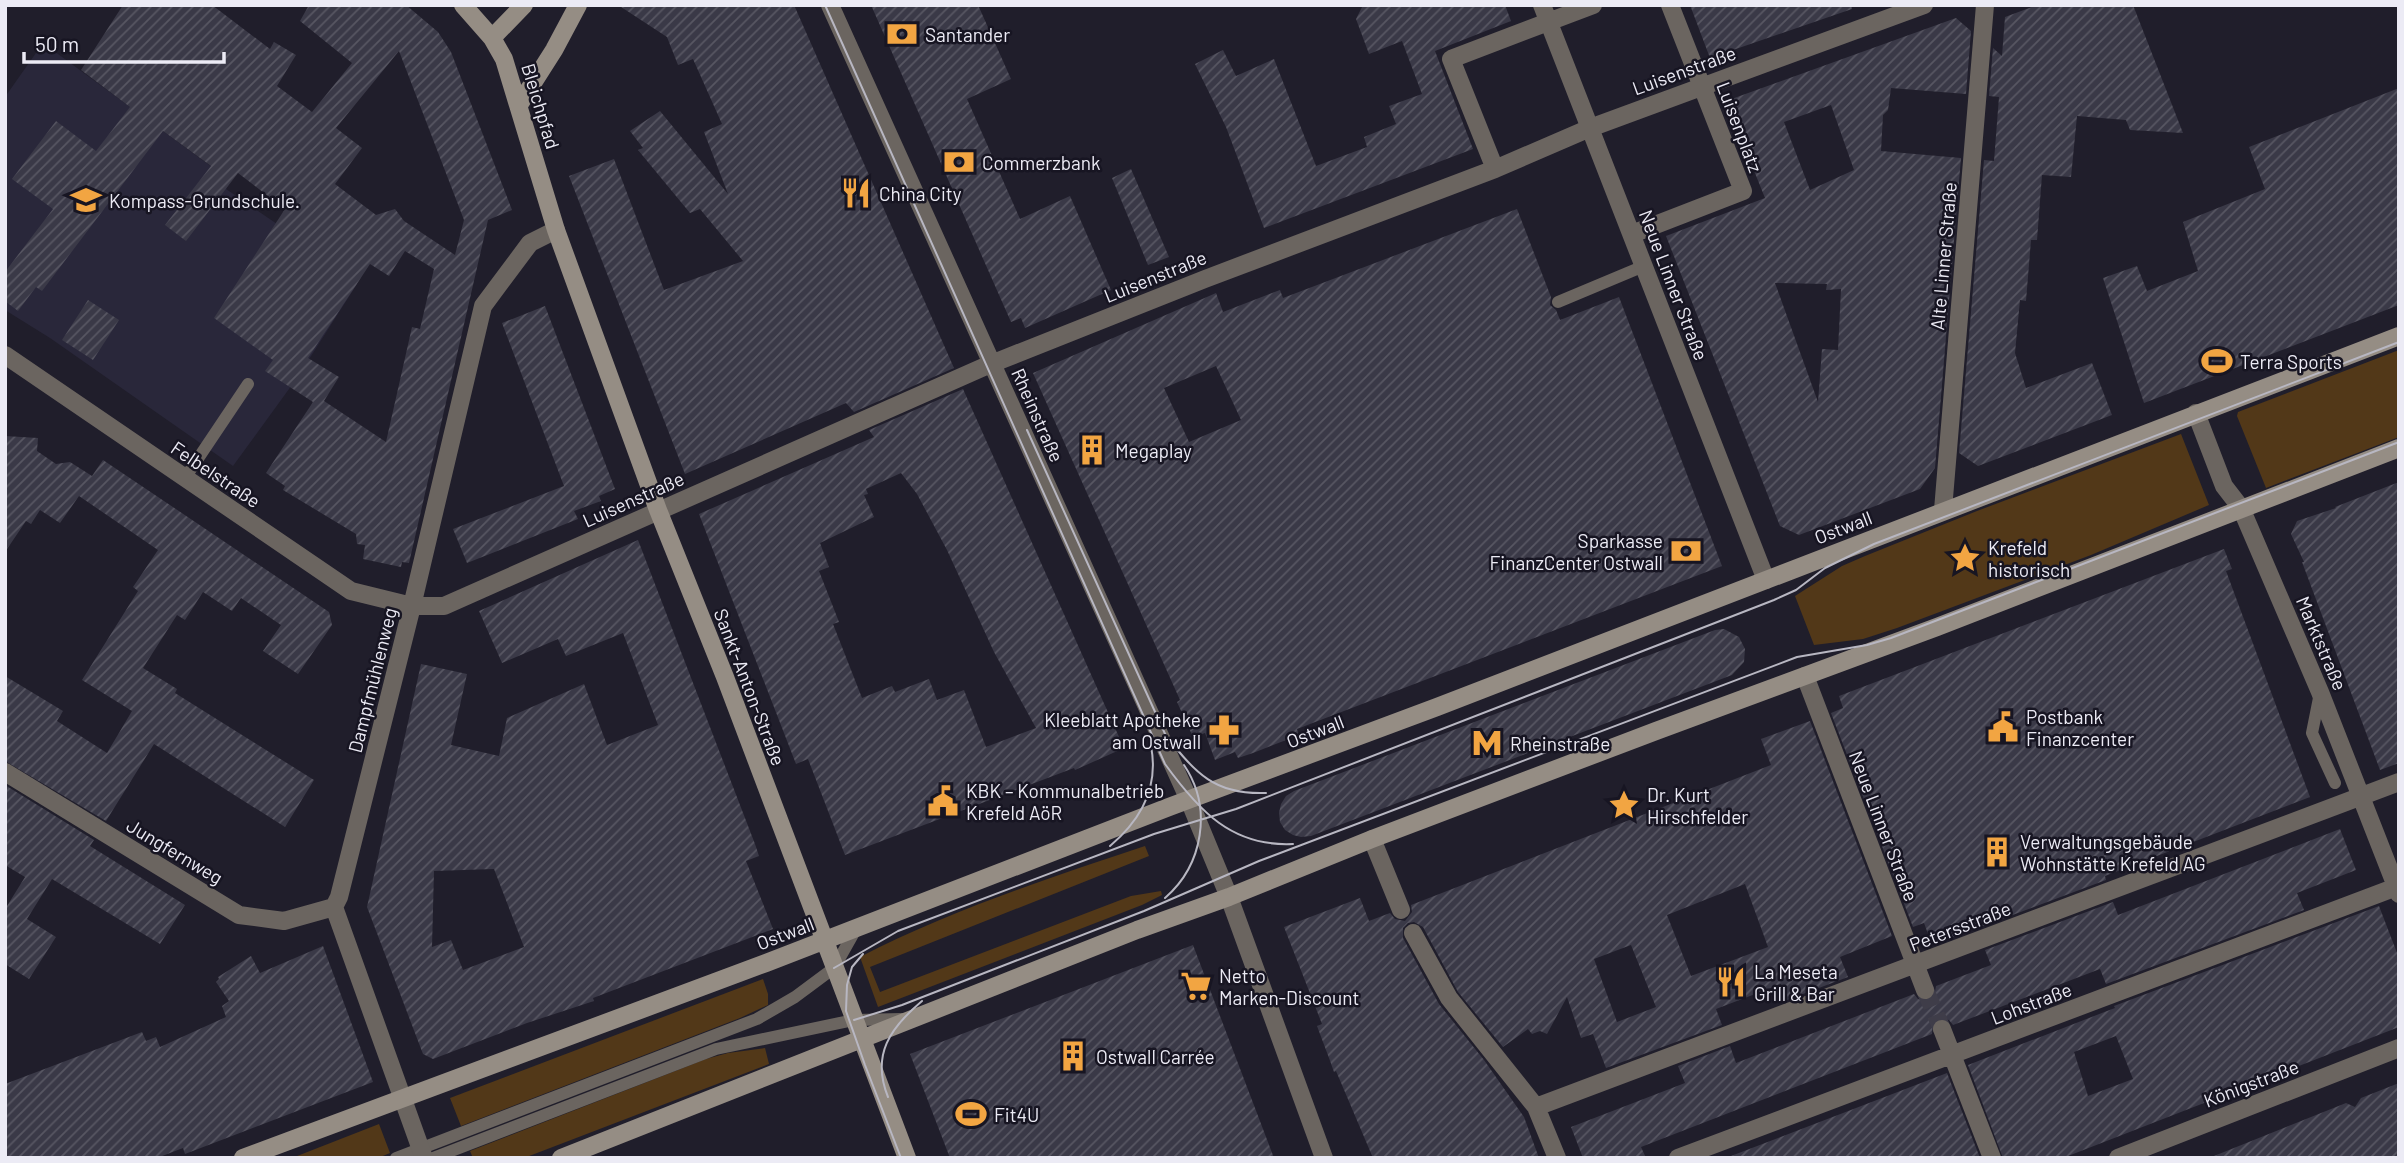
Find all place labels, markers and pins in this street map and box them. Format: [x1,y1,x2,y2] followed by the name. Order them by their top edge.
[885,17,919,51] bank icon: Santander
[925,23,1010,46] place label: Santander
[942,145,976,179] bank icon: Commerzbank
[982,151,1101,174] place label: Commerzbank
[839,176,873,210] restaurant icon: China City
[879,182,962,205] place label: China City
[69,183,103,217] school or university icon: Kompass-Grundschule.
[109,189,300,212] place label: Kompass-Grundschule.
[2200,344,2234,378] sports icon: Terra Sports
[2240,350,2342,373] place label: Terra Sports
[1075,433,1109,467] building icon: Megaplay
[1115,439,1192,462] place label: Megaplay
[1490,529,1663,574] place label: Sparkasse FinanzCenter Ostwall
[1669,534,1703,568] bank icon: Sparkasse FinanzCenter Ostwall
[1988,536,2070,581] place label: Krefeld historisch
[1948,541,1982,575] place icon: Krefeld historisch
[2026,705,2134,750] place label: Postbank Finanzcenter
[1044,708,1201,753] place label: Kleeblatt Apotheke am Ostwall
[1986,710,2020,744] public building icon: Postbank Finanzcenter
[1207,713,1241,747] pharmacy icon: Kleeblatt Apotheke am Ostwall
[1470,726,1504,760] metro station icon: Rheinstraße
[1510,732,1610,755] place label: Rheinstraße
[966,779,1164,824] place label: KBK – Kommunalbetrieb Krefeld AöR
[1647,783,1748,828] place label: Dr. Kurt Hirschfelder
[926,784,960,818] public building icon: KBK – Kommunalbetrieb Krefeld AöR
[1607,788,1641,822] place icon: Dr. Kurt Hirschfelder
[2020,830,2206,875] place label: Verwaltungsgebäude Wohnstätte Krefeld AG
[1980,835,2014,869] building icon: Verwaltungsgebäude Wohnstätte Krefeld AG
[1754,960,1838,1005] place label: La Meseta Grill & Bar
[1219,964,1359,1009] place label: Netto Marken-Discount
[1714,965,1748,999] restaurant icon: La Meseta Grill & Bar
[1179,969,1213,1003] supermarket icon: Netto Marken-Discount
[1056,1039,1090,1073] building icon: Ostwall Carrée
[1096,1045,1215,1068] place label: Ostwall Carrée
[954,1097,988,1131] sports icon: Fit4U
[994,1103,1039,1126] place label: Fit4U

